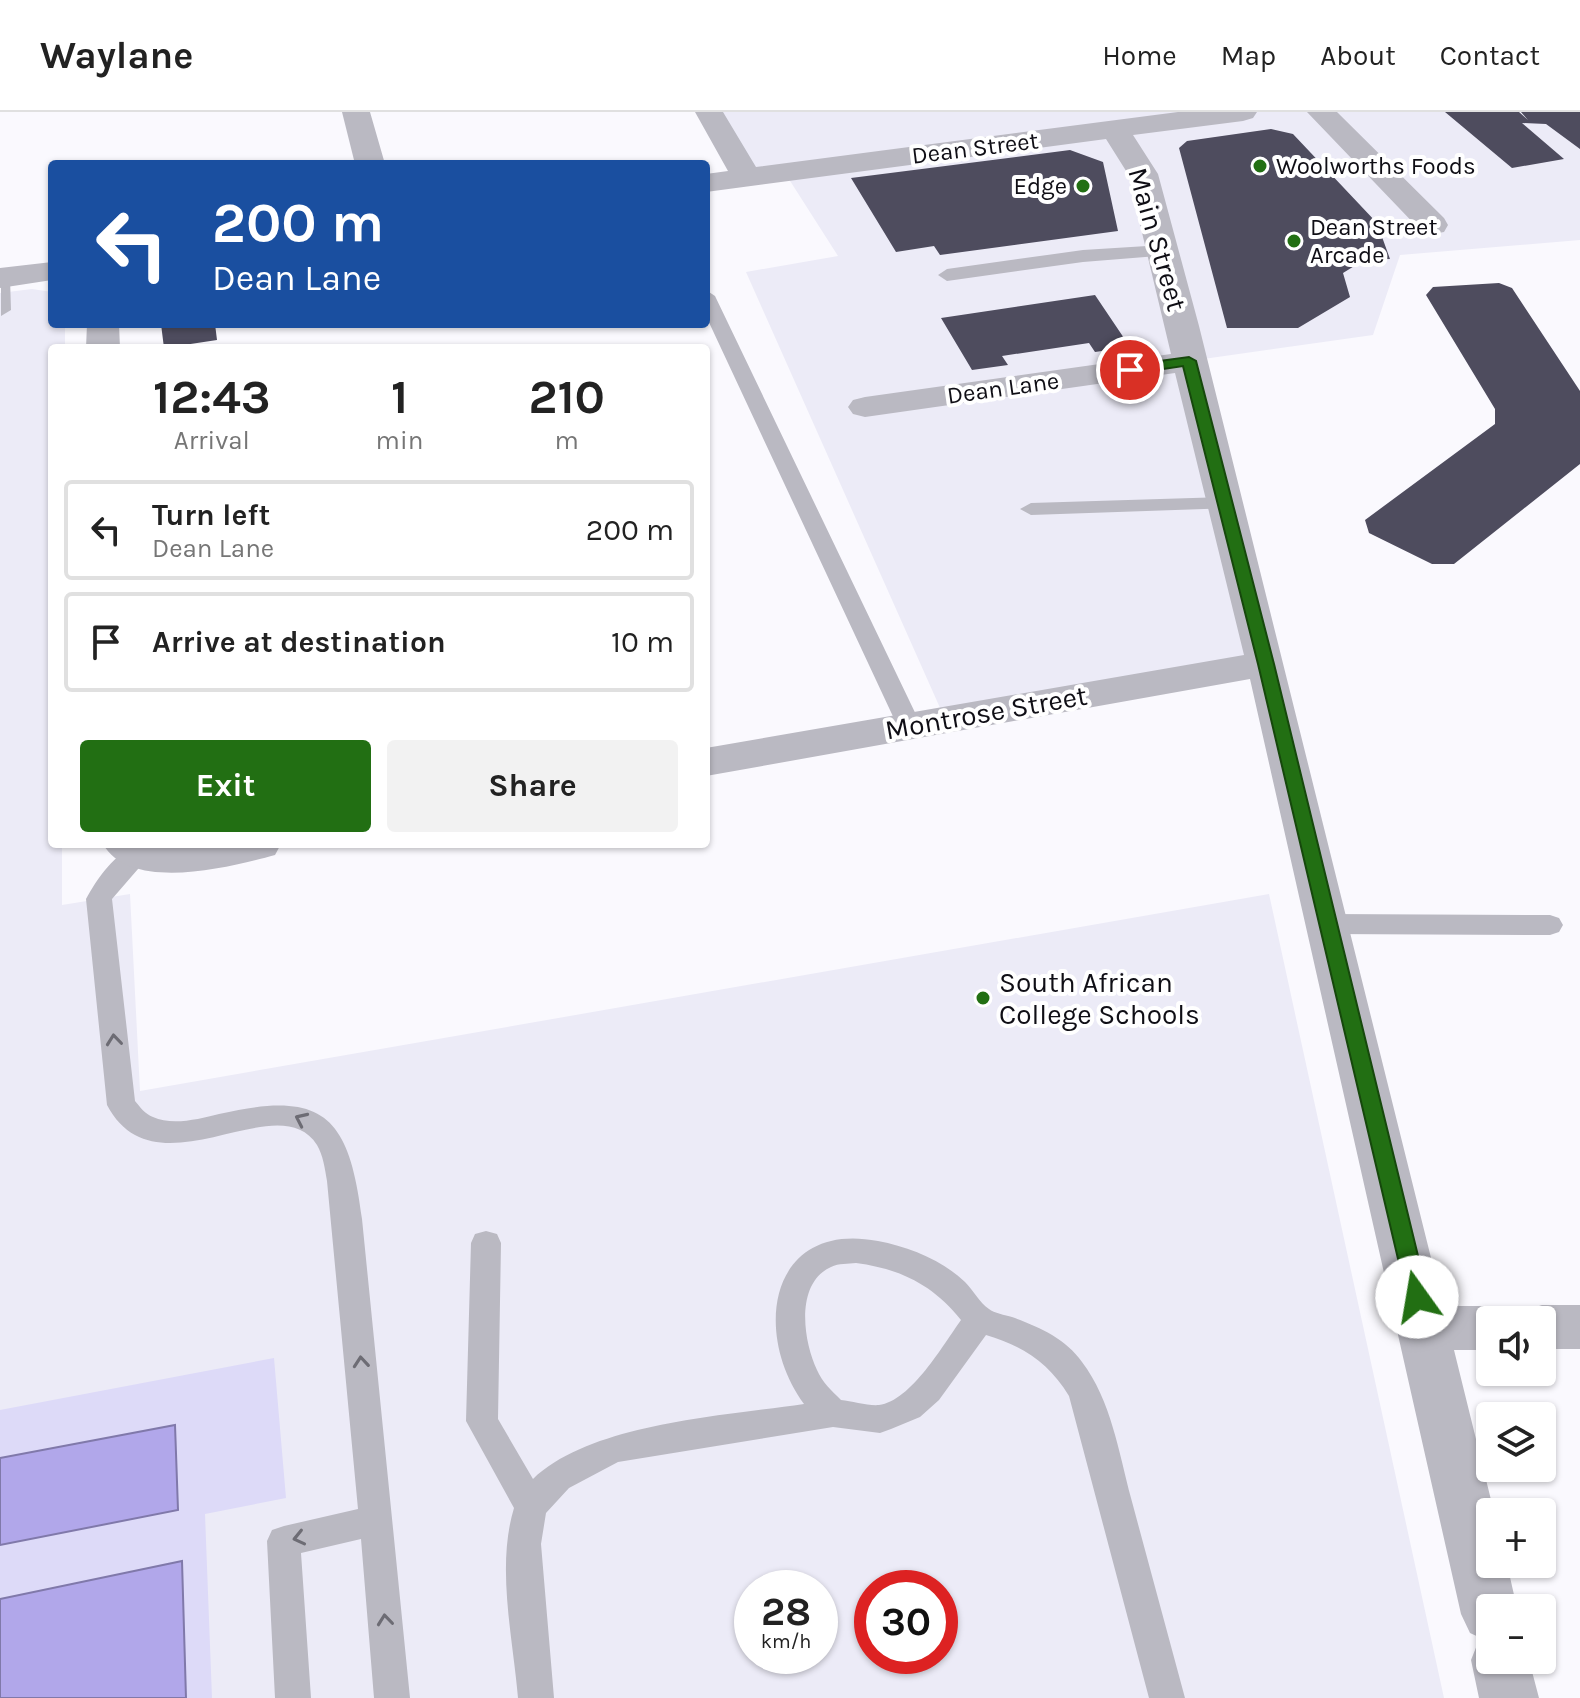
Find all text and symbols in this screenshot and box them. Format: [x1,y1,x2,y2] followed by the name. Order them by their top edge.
[40,33,193,78] text: Waylane
[1102,39,1177,72] text: Home
[1221,39,1276,72] text: Map
[1320,39,1396,72] text: About
[1440,39,1540,72] text: Contact
[910,126,1040,170] street label: Dean Street
[1276,152,1476,180] place label: Woolworths Foods
[1251,157,1269,175] marker: Woolworths Foods
[1121,164,1194,315] street label: Main Street
[1013,172,1067,200] place label: Edge
[1074,177,1092,195] marker: Edge
[212,190,384,255] text: 200 m
[80,192,184,296] icon: left
[1310,213,1437,269] place label: Dean Street Arcade
[1285,232,1303,250] marker: Dean Street Arcade
[212,257,381,299] text: Dean Lane
[1096,336,1164,404] pin
[1108,348,1152,392] icon: arrive
[945,366,1061,410] street label: Dean Lane
[153,369,271,425] text: 12:43
[391,369,408,425] text: 1
[528,369,605,425] text: 210
[174,425,250,456] text: Arrival
[376,425,423,456] text: min
[555,425,579,456] text: m
[152,497,270,533] text: Turn left
[84,508,128,552] icon: left
[586,512,674,548] text: 200 m
[152,533,274,564] text: Dean Lane
[84,620,128,664] icon: arrive
[152,624,446,660] text: Arrive at destination
[611,624,674,660] text: 10 m
[883,678,1090,746] street label: Montrose Street
[80,740,371,832] button: Exit
[387,740,678,832] button: Share
[999,966,1200,1031] place label: South African College Schools
[974,989,992,1007] marker: South African College Schools
[105,1033,122,1046] one-way arrow
[295,1113,310,1129] one-way arrow
[1375,1255,1459,1339] position arrow
[1476,1306,1556,1674] map controls
[1476,1306,1556,1386] button: sound
[352,1355,369,1368] one-way arrow
[1476,1402,1556,1482] button: layers
[1476,1498,1556,1578] button: +
[293,1529,307,1546] one-way arrow
[854,1570,958,1674] speed limit sign: 30
[761,1588,811,1635] text: 28
[1476,1594,1556,1674] button: −
[377,1613,394,1626] one-way arrow
[761,1630,811,1653] text: km/h

